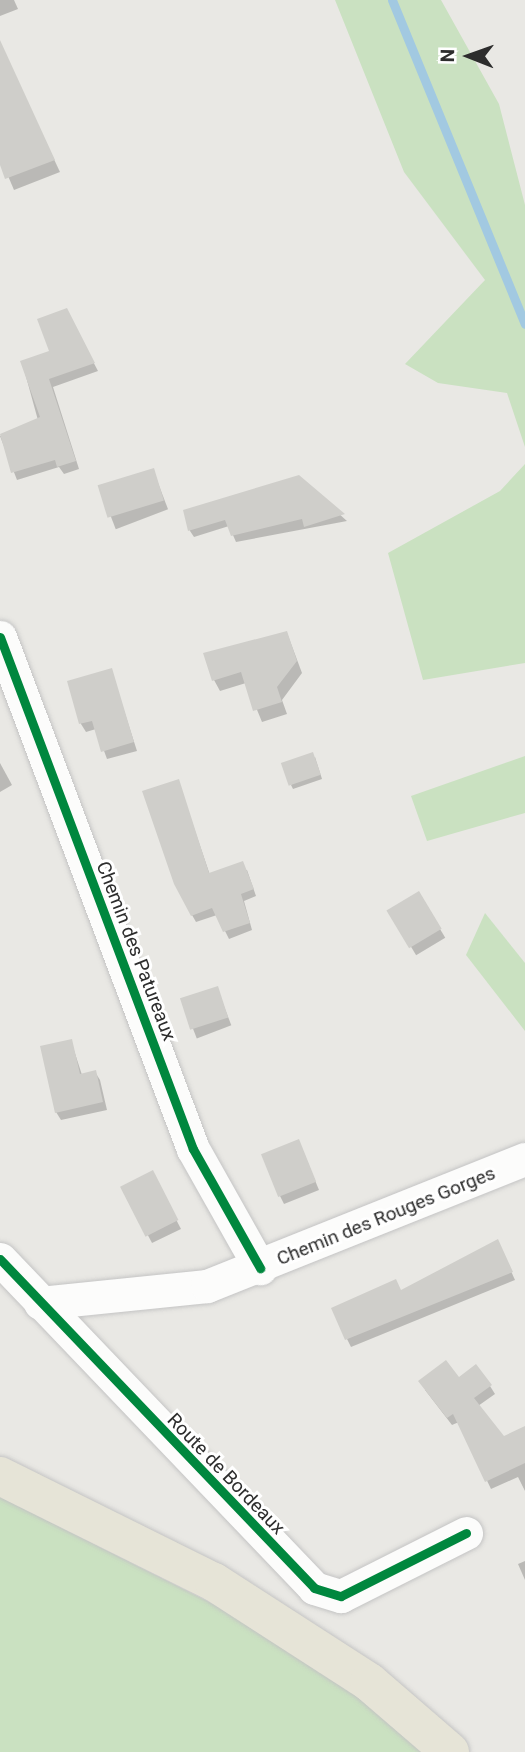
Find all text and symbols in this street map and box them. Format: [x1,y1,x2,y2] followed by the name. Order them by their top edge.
[434,21,504,91] north arrow
[436,49,459,63] text: N
[91,858,181,1044] street label: Chemin des Patureaux
[273,1162,499,1270] street label: Chemin des Rouges Gorges
[162,1409,290,1539] street label: Route de Bordeaux

